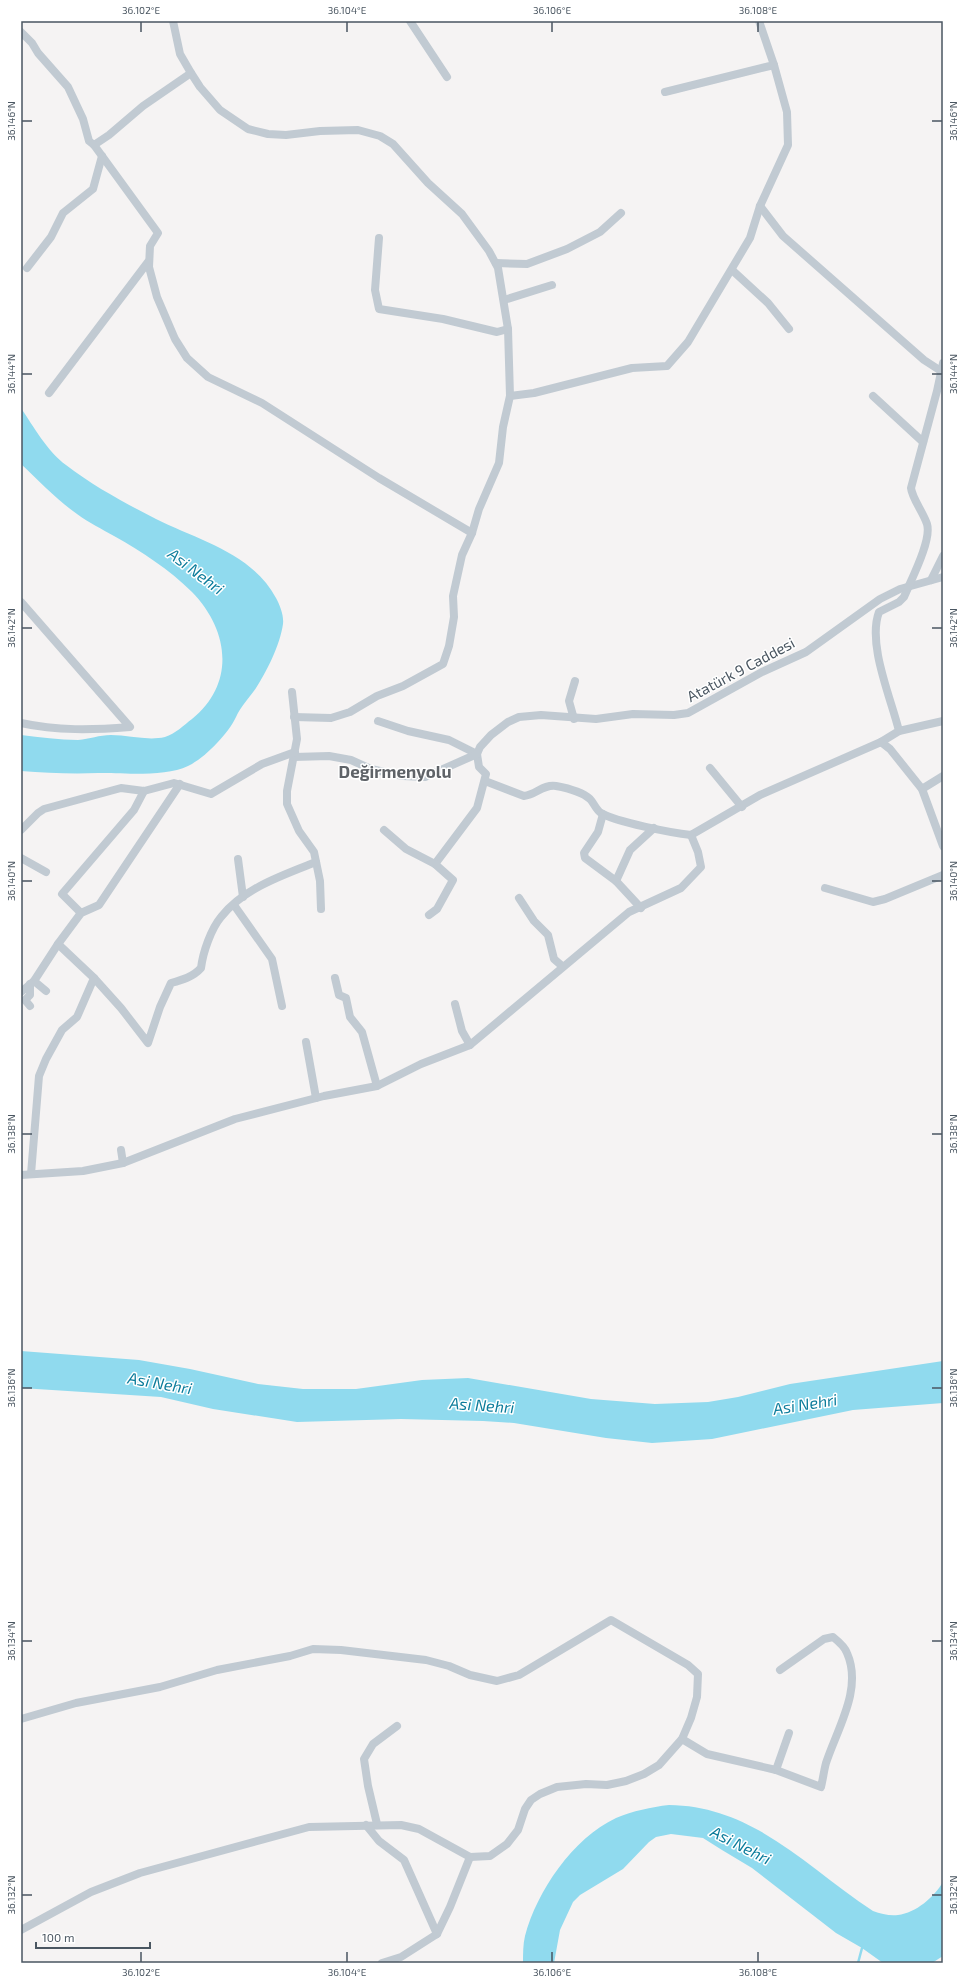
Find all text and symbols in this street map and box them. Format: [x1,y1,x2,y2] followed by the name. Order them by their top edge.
[122,4,160,16] text: 36.102°E
[328,4,367,16] text: 36.104°E
[533,4,571,16] text: 36.106°E
[739,4,778,16] text: 36.108°E
[5,101,17,141] text: 36.146°N
[947,101,959,141] text: 36.146°N
[5,354,17,394] text: 36.144°N
[947,354,959,394] text: 36.144°N
[164,543,228,598] water label: Asi Nehri
[5,608,17,648] text: 36.142°N
[947,608,959,648] text: 36.142°N
[684,633,798,705] street label: Atatürk 9 Caddesi
[339,761,451,782] district label: Değirmenyolu
[5,861,17,901] text: 36.140°N
[947,861,959,901] text: 36.140°N
[5,1114,17,1154] text: 36.138°N
[947,1114,959,1154] text: 36.138°N
[125,1367,194,1398] water label: Asi Nehri
[5,1368,17,1408] text: 36.136°N
[947,1368,959,1408] text: 36.136°N
[770,1389,839,1418] water label: Asi Nehri
[448,1393,515,1416] water label: Asi Nehri
[5,1621,17,1661] text: 36.134°N
[947,1621,959,1661] text: 36.134°N
[707,1821,775,1868] water label: Asi Nehri
[5,1876,17,1914] text: 36.132°N
[947,1876,959,1914] text: 36.132°N
[36,1924,150,1950] scale bar
[42,1930,74,1944] text: 100 m
[122,1966,160,1978] text: 36.102°E
[328,1966,367,1978] text: 36.104°E
[533,1966,571,1978] text: 36.106°E
[739,1966,778,1978] text: 36.108°E

